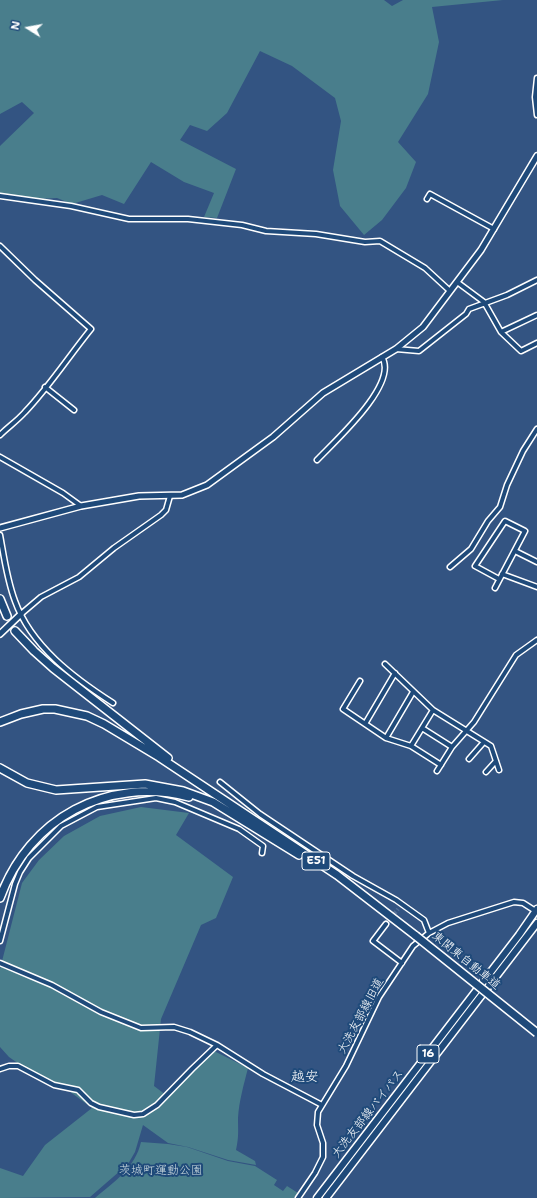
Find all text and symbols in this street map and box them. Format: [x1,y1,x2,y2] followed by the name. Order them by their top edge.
[8,8,48,48] north arrow
[8,20,24,31] text: N
[302,852,330,870] road number: E51
[429,929,503,993] street label: 東関東自動車道
[335,976,387,1056] street label: 大洗友部線旧道
[417,1045,439,1063] road number: 16
[329,1067,407,1161] street label: 大洗友部線バイパス
[291,1069,319,1085] district label: 越安
[119,1164,203,1178] park label: 茨城町運動公園

